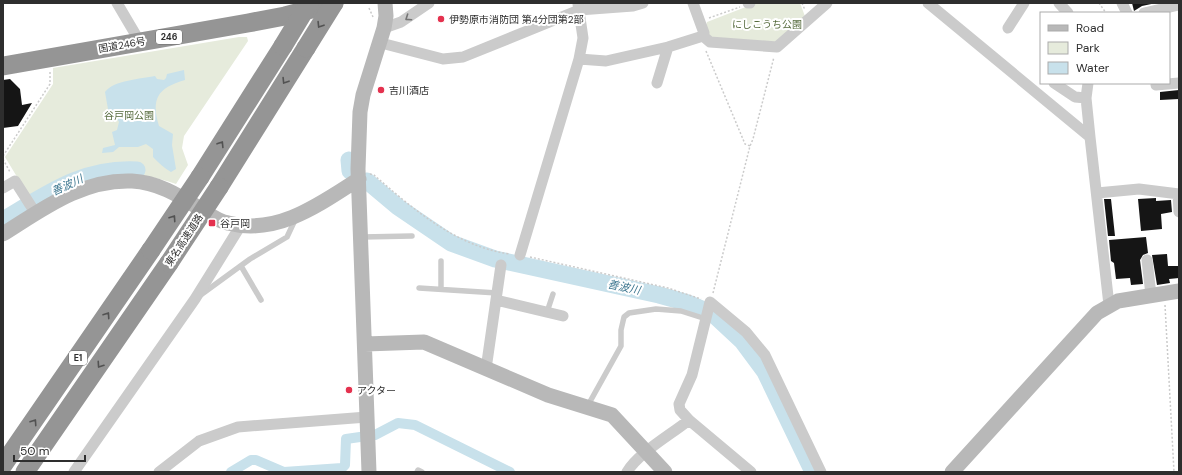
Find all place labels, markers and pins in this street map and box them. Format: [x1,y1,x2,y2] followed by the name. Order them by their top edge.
[449,13,584,26] place label: 伊勢原市消防団 第4分団第2部
[436,14,446,24] marker: 伊勢原市消防団 第4分団第2部
[389,84,429,97] place label: 吉川酒店
[376,85,386,95] marker: 吉川酒店
[220,217,250,230] place label: 谷戸岡
[207,218,217,228] marker: 谷戸岡
[357,384,396,397] place label: アクター
[344,385,354,395] marker: アクター

